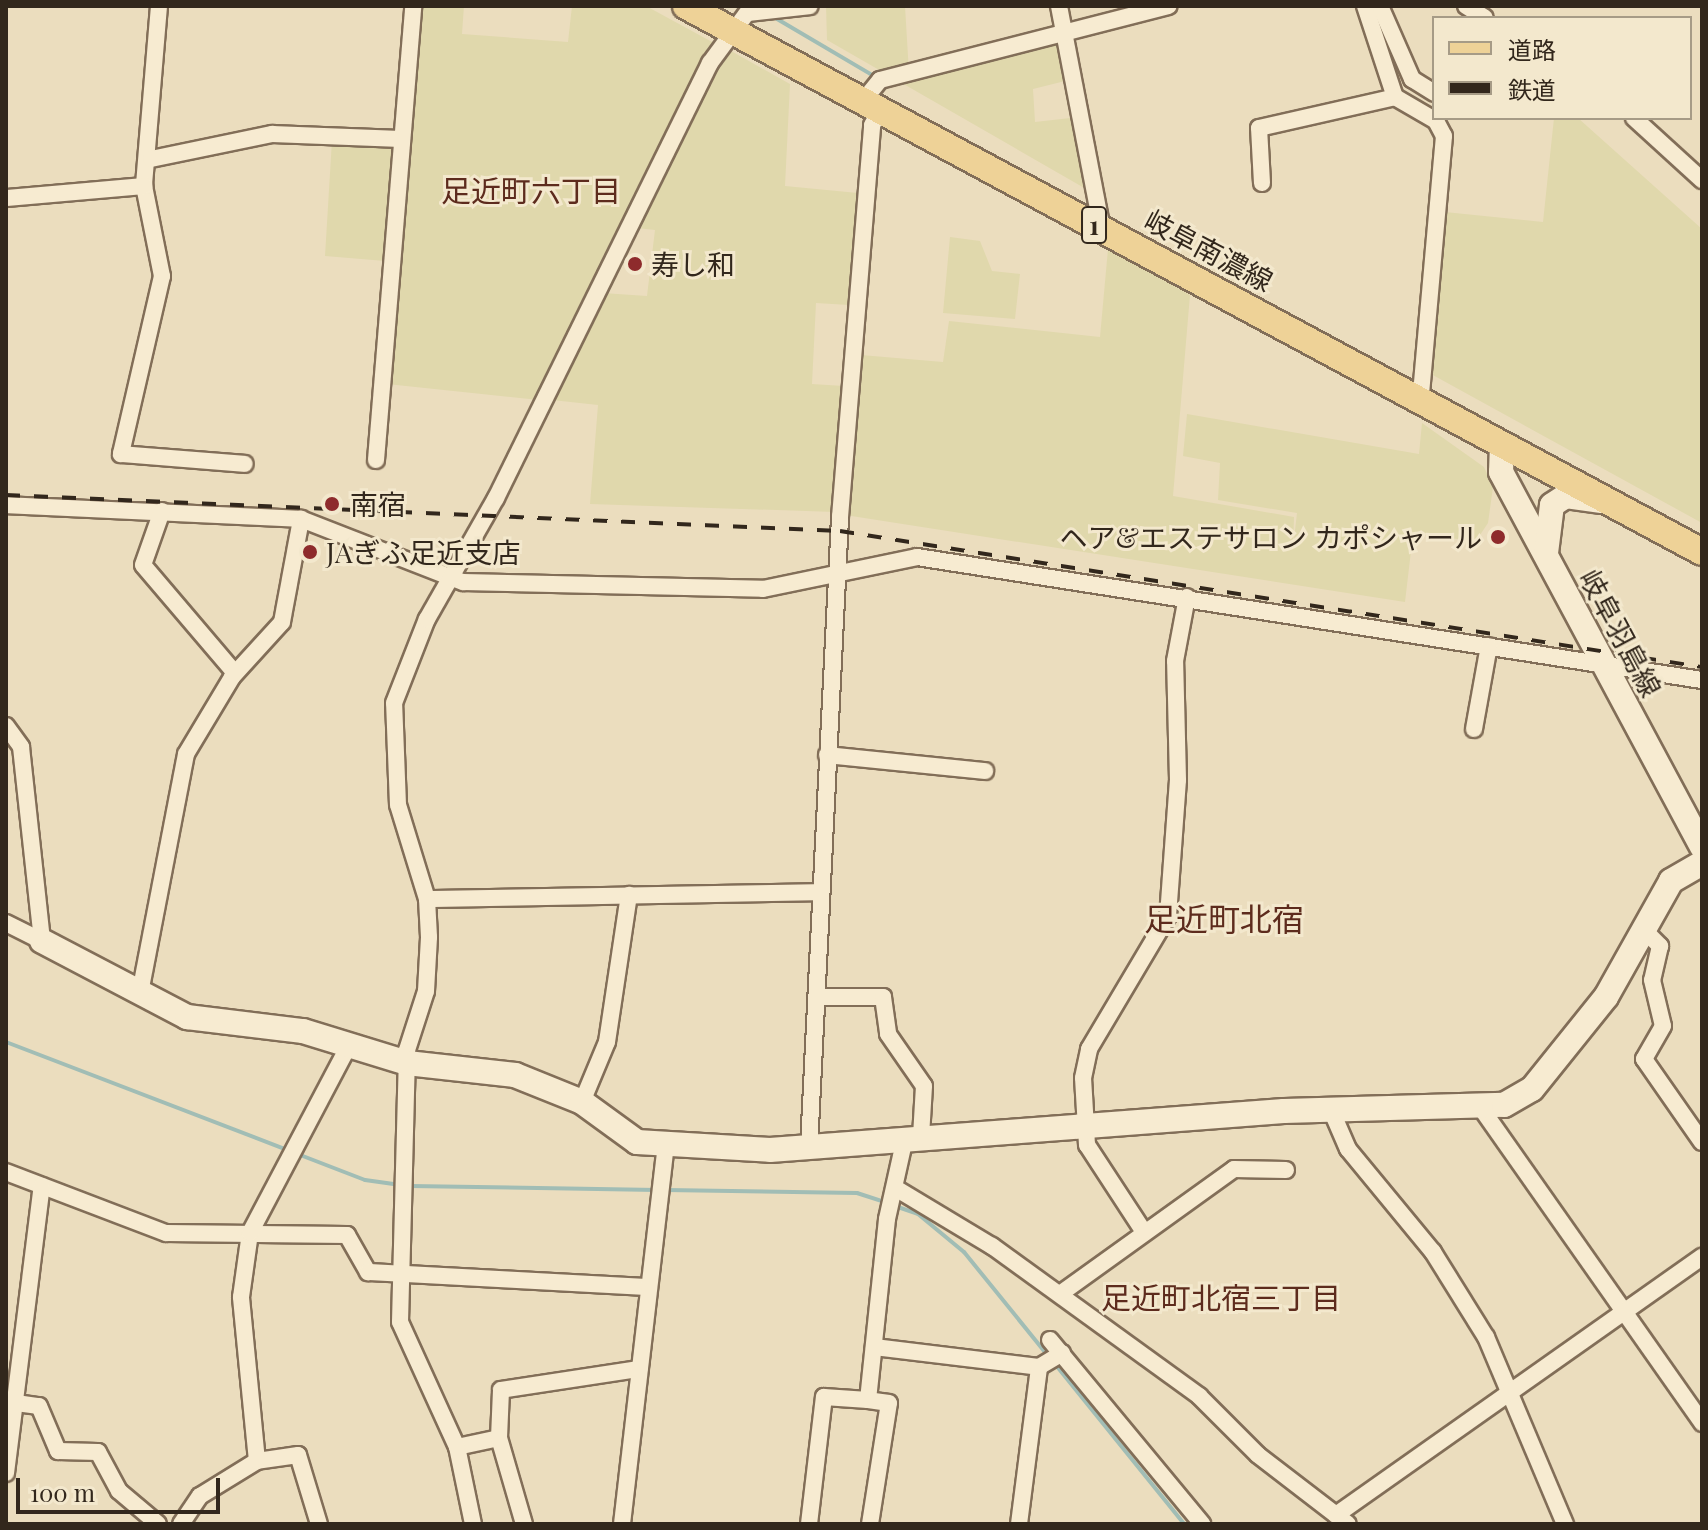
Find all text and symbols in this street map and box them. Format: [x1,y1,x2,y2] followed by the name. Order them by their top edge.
[1432,16,1692,120] legend
[1508,33,1556,65] text: 道路
[1508,73,1556,105] text: 鉄道
[441,172,621,208] district label: 足近町六丁目
[1139,202,1279,298] street label: 岐阜南濃線
[1080,203,1108,247] road number: 1
[651,247,735,281] place label: 寿し和
[626,255,644,273] marker: 寿し和
[350,487,406,521] place label: 南宿
[321,493,343,515] marker: 南宿
[1060,520,1482,554] place label: ヘア&エステサロン カポシャール
[1489,528,1507,546] marker: ヘア&エステサロン カポシャール
[326,535,521,569] place label: JAぎふ足近支店
[301,543,319,561] marker: JAぎふ足近支店
[1573,563,1669,703] street label: 岐阜羽島線
[1144,899,1304,937] district label: 足近町北宿
[1101,1279,1341,1315] district label: 足近町北宿三丁目
[20,1462,224,1512] scale bar
[30,1476,95,1508] text: 100 m

